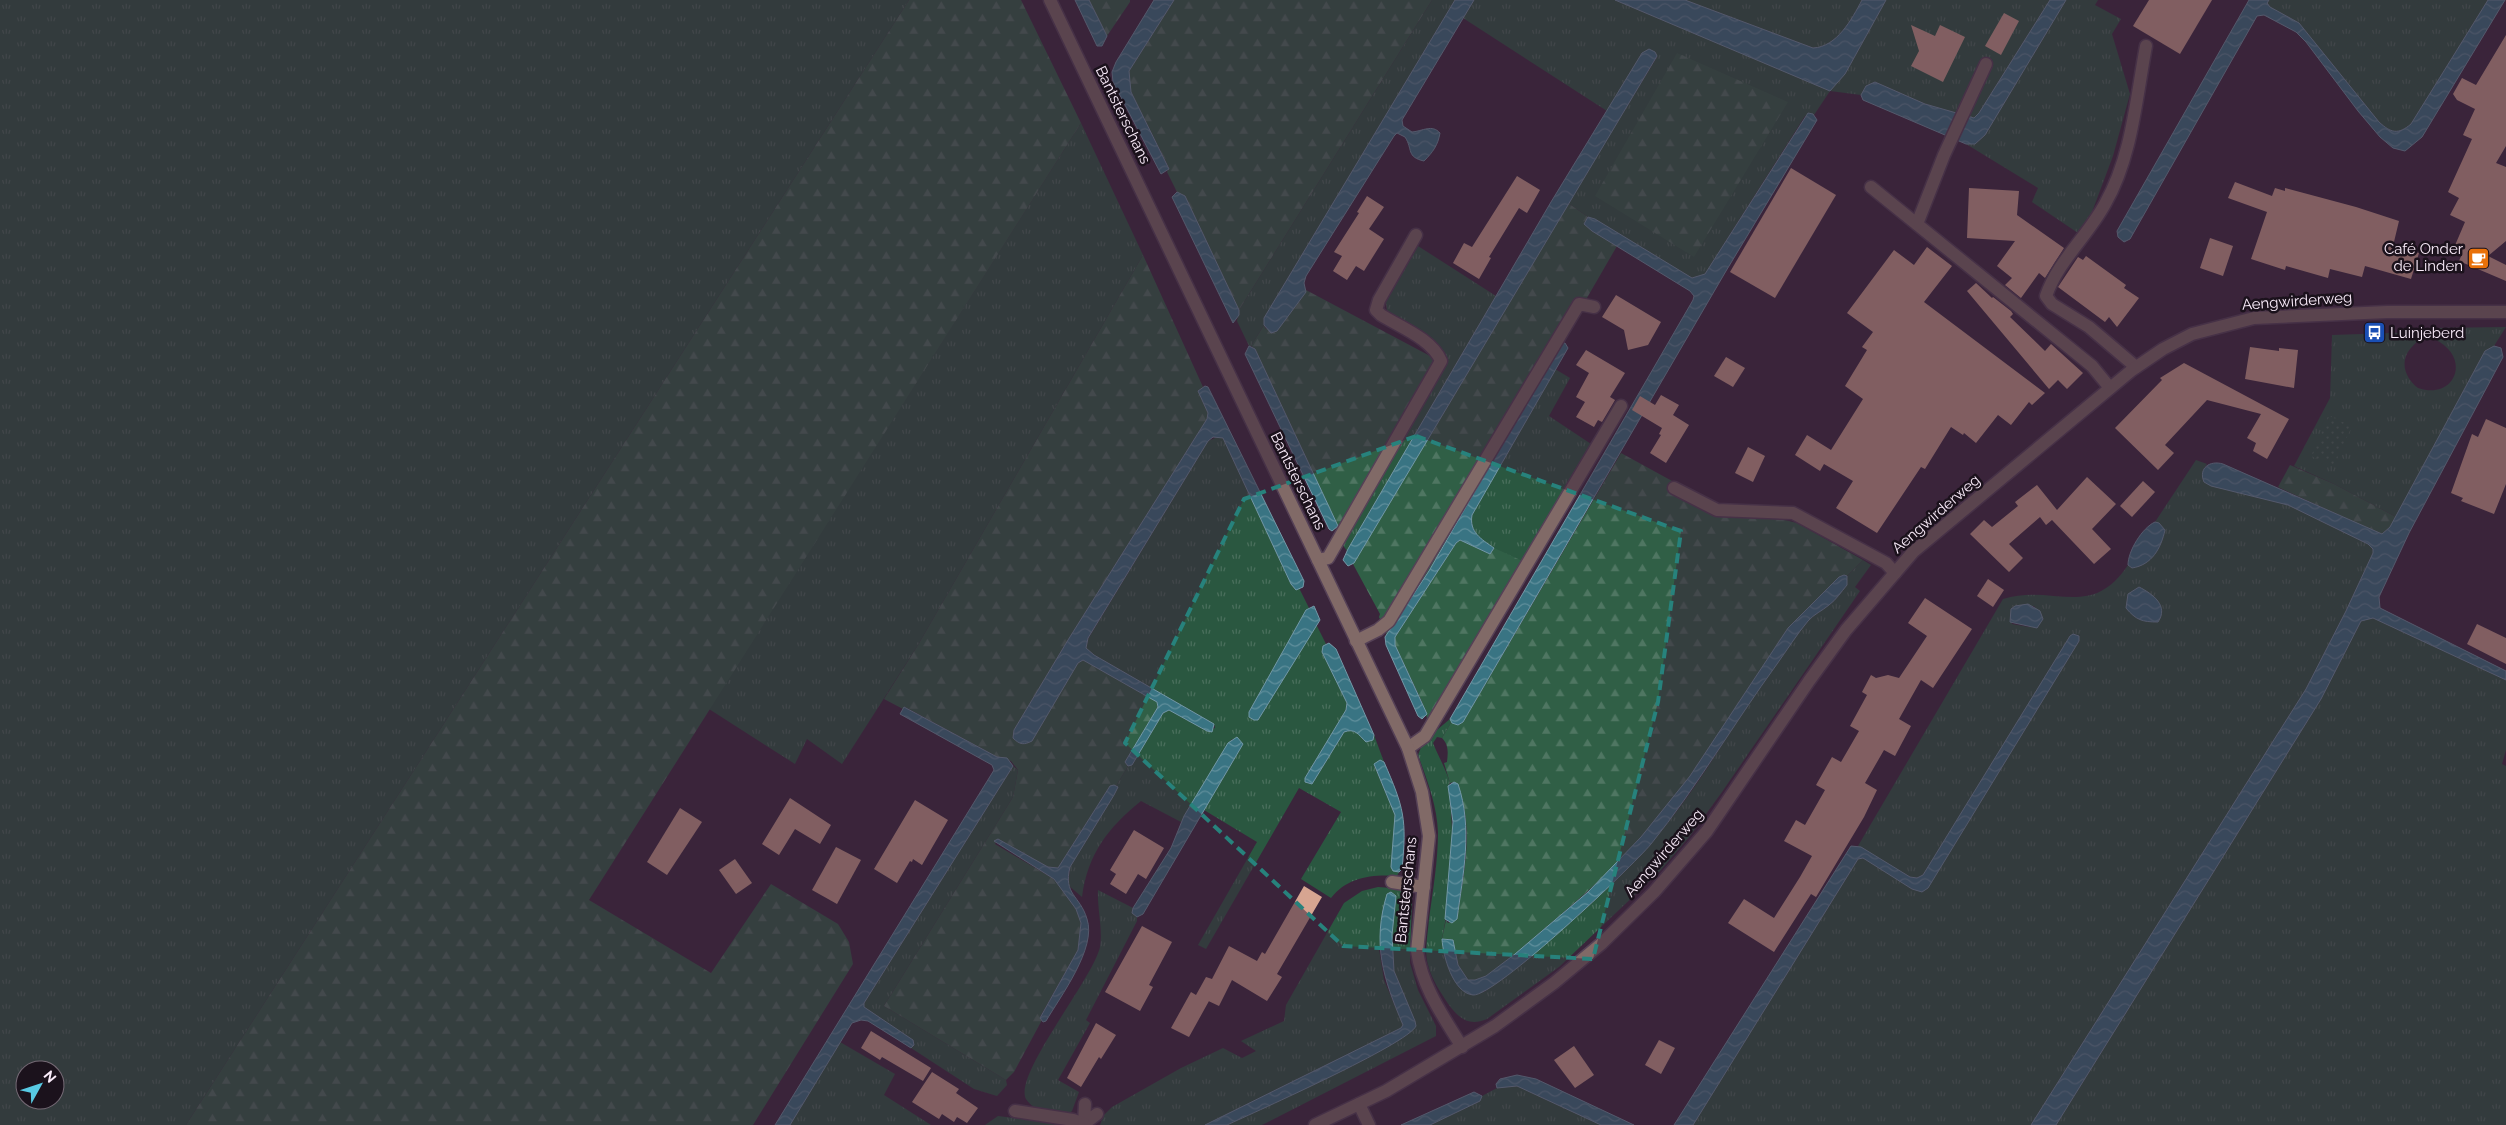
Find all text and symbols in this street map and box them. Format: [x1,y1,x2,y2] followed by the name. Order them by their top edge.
[1092,63,1154,167] street label: Bantsterschans
[2384,240,2464,275] place label: Café Onder de Linden
[2467,246,2491,270] cafe icon: Café Onder de Linden
[2241,288,2353,314] street label: Aengwirderweg
[2362,321,2386,345] bus stop icon: Luinjeberd
[2390,324,2464,342] place label: Luinjeberd
[1267,429,1329,533] street label: Bantsterschans
[1888,471,1984,557] street label: Aengwirderweg
[1621,805,1707,901] street label: Aengwirderweg
[1391,836,1421,944] street label: Bantsterschans
[15,1060,65,1110] north arrow
[40,1067,60,1086] text: N

